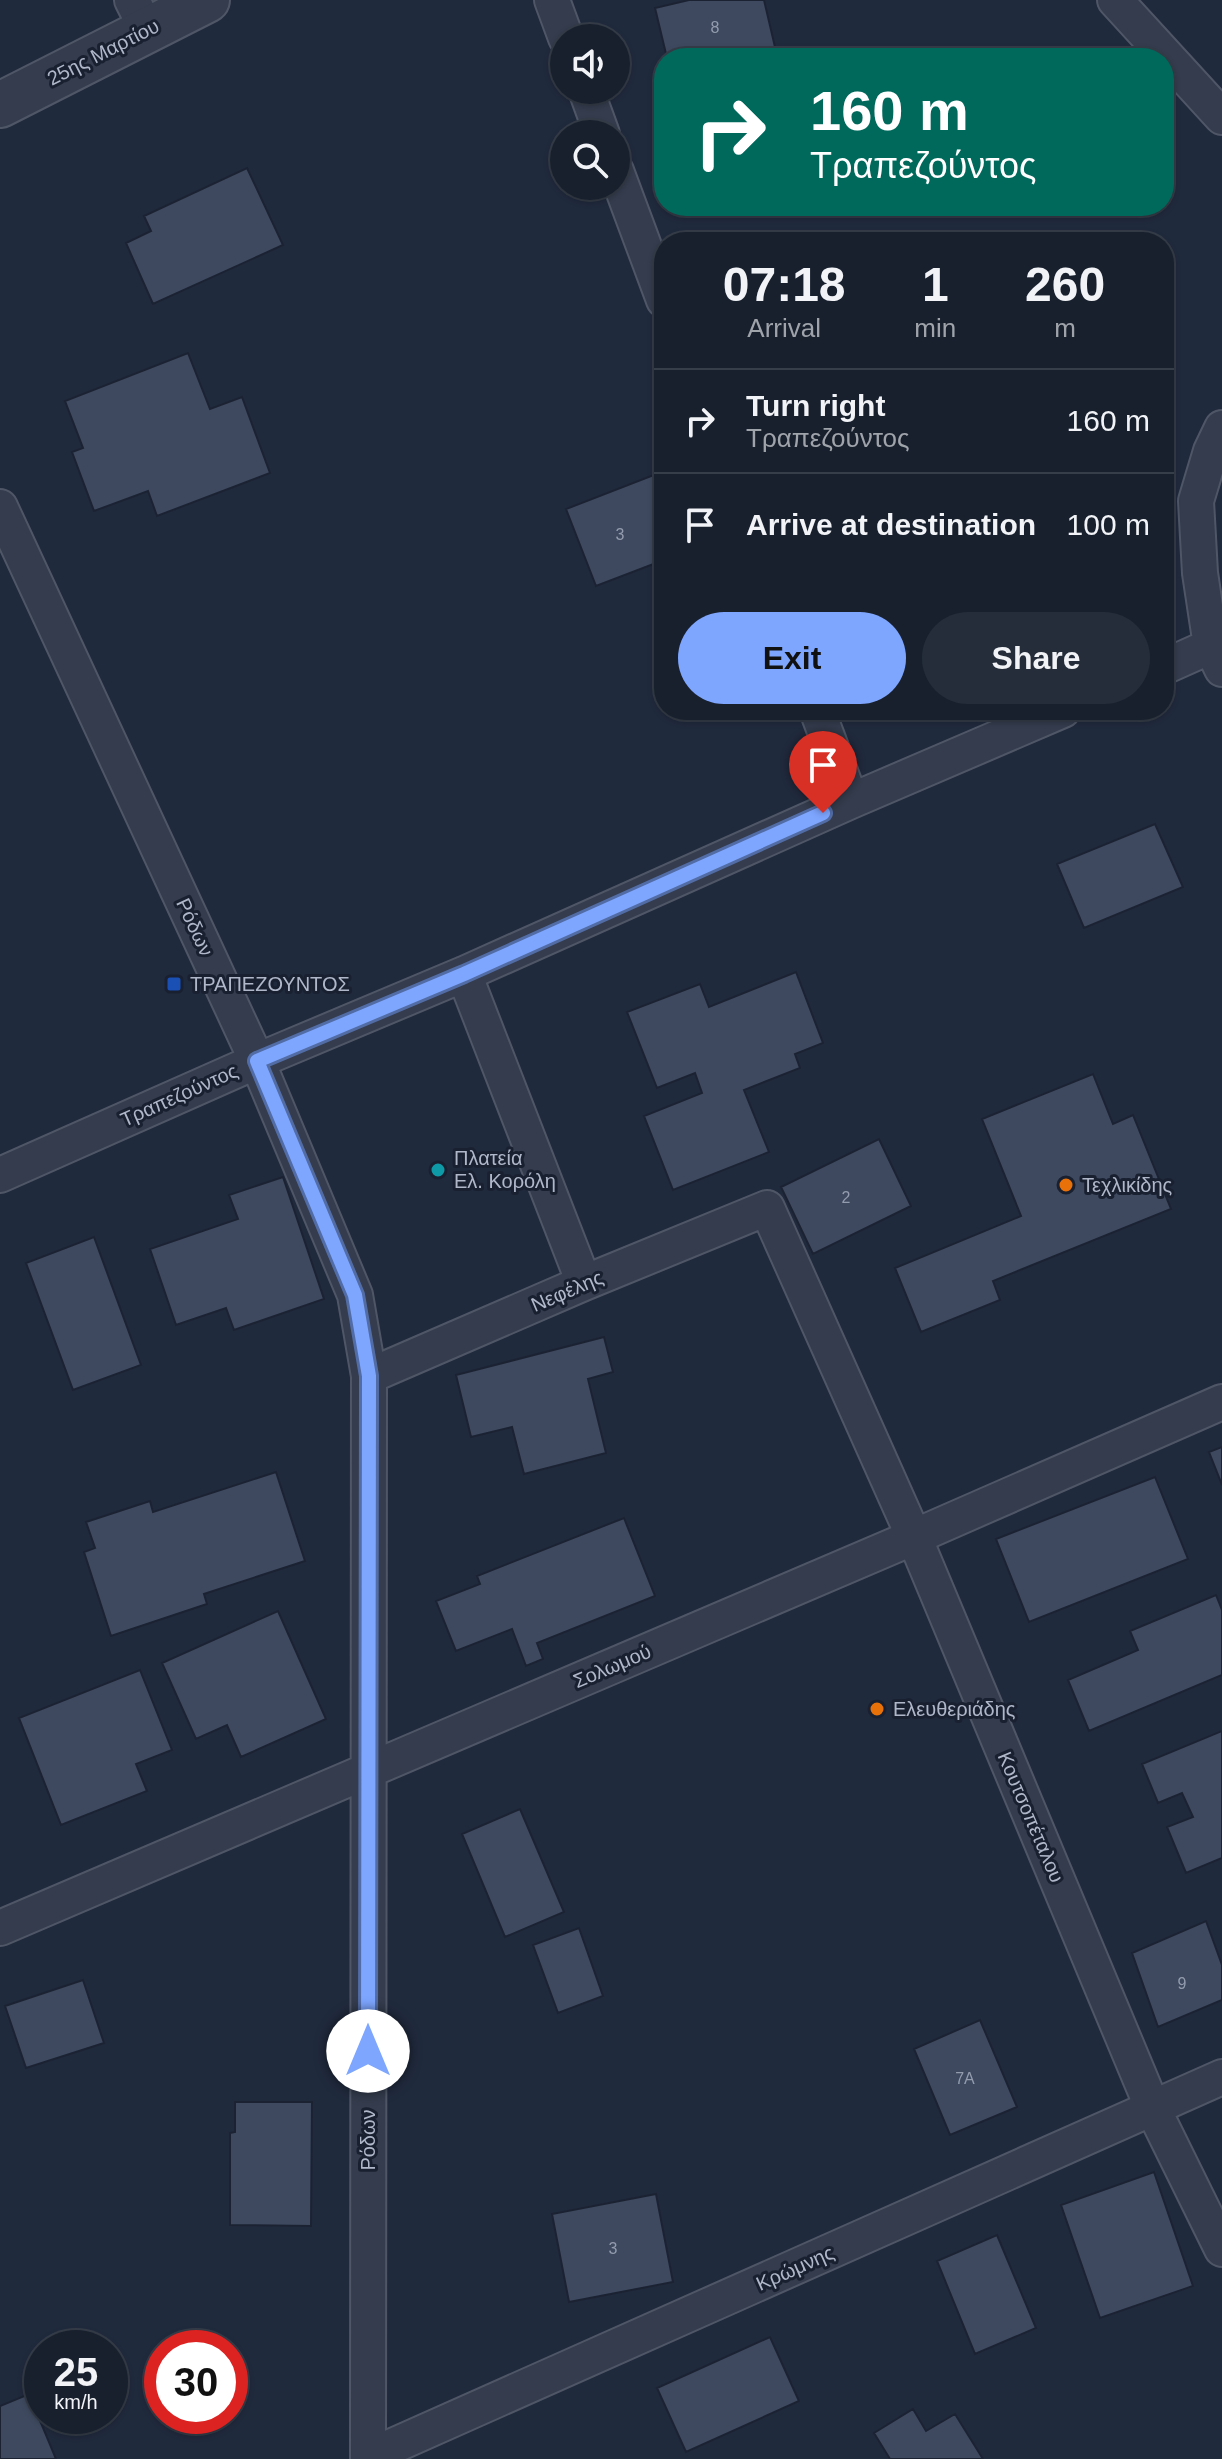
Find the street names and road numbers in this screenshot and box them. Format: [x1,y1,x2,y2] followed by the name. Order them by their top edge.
[44,14,162,90] street label: 25ης Μαρτίου
[172,895,218,959] street label: Ρόδων
[117,1059,241,1131] street label: Τραπεζούντος
[528,1266,607,1316] street label: Νεφέλης
[570,1640,654,1692] street label: Σολωμού
[994,1748,1068,1886] street label: Κουτσοπέταλου
[357,2109,379,2171] street label: Ρόδων
[753,2241,838,2295] street label: Κρώμνης

